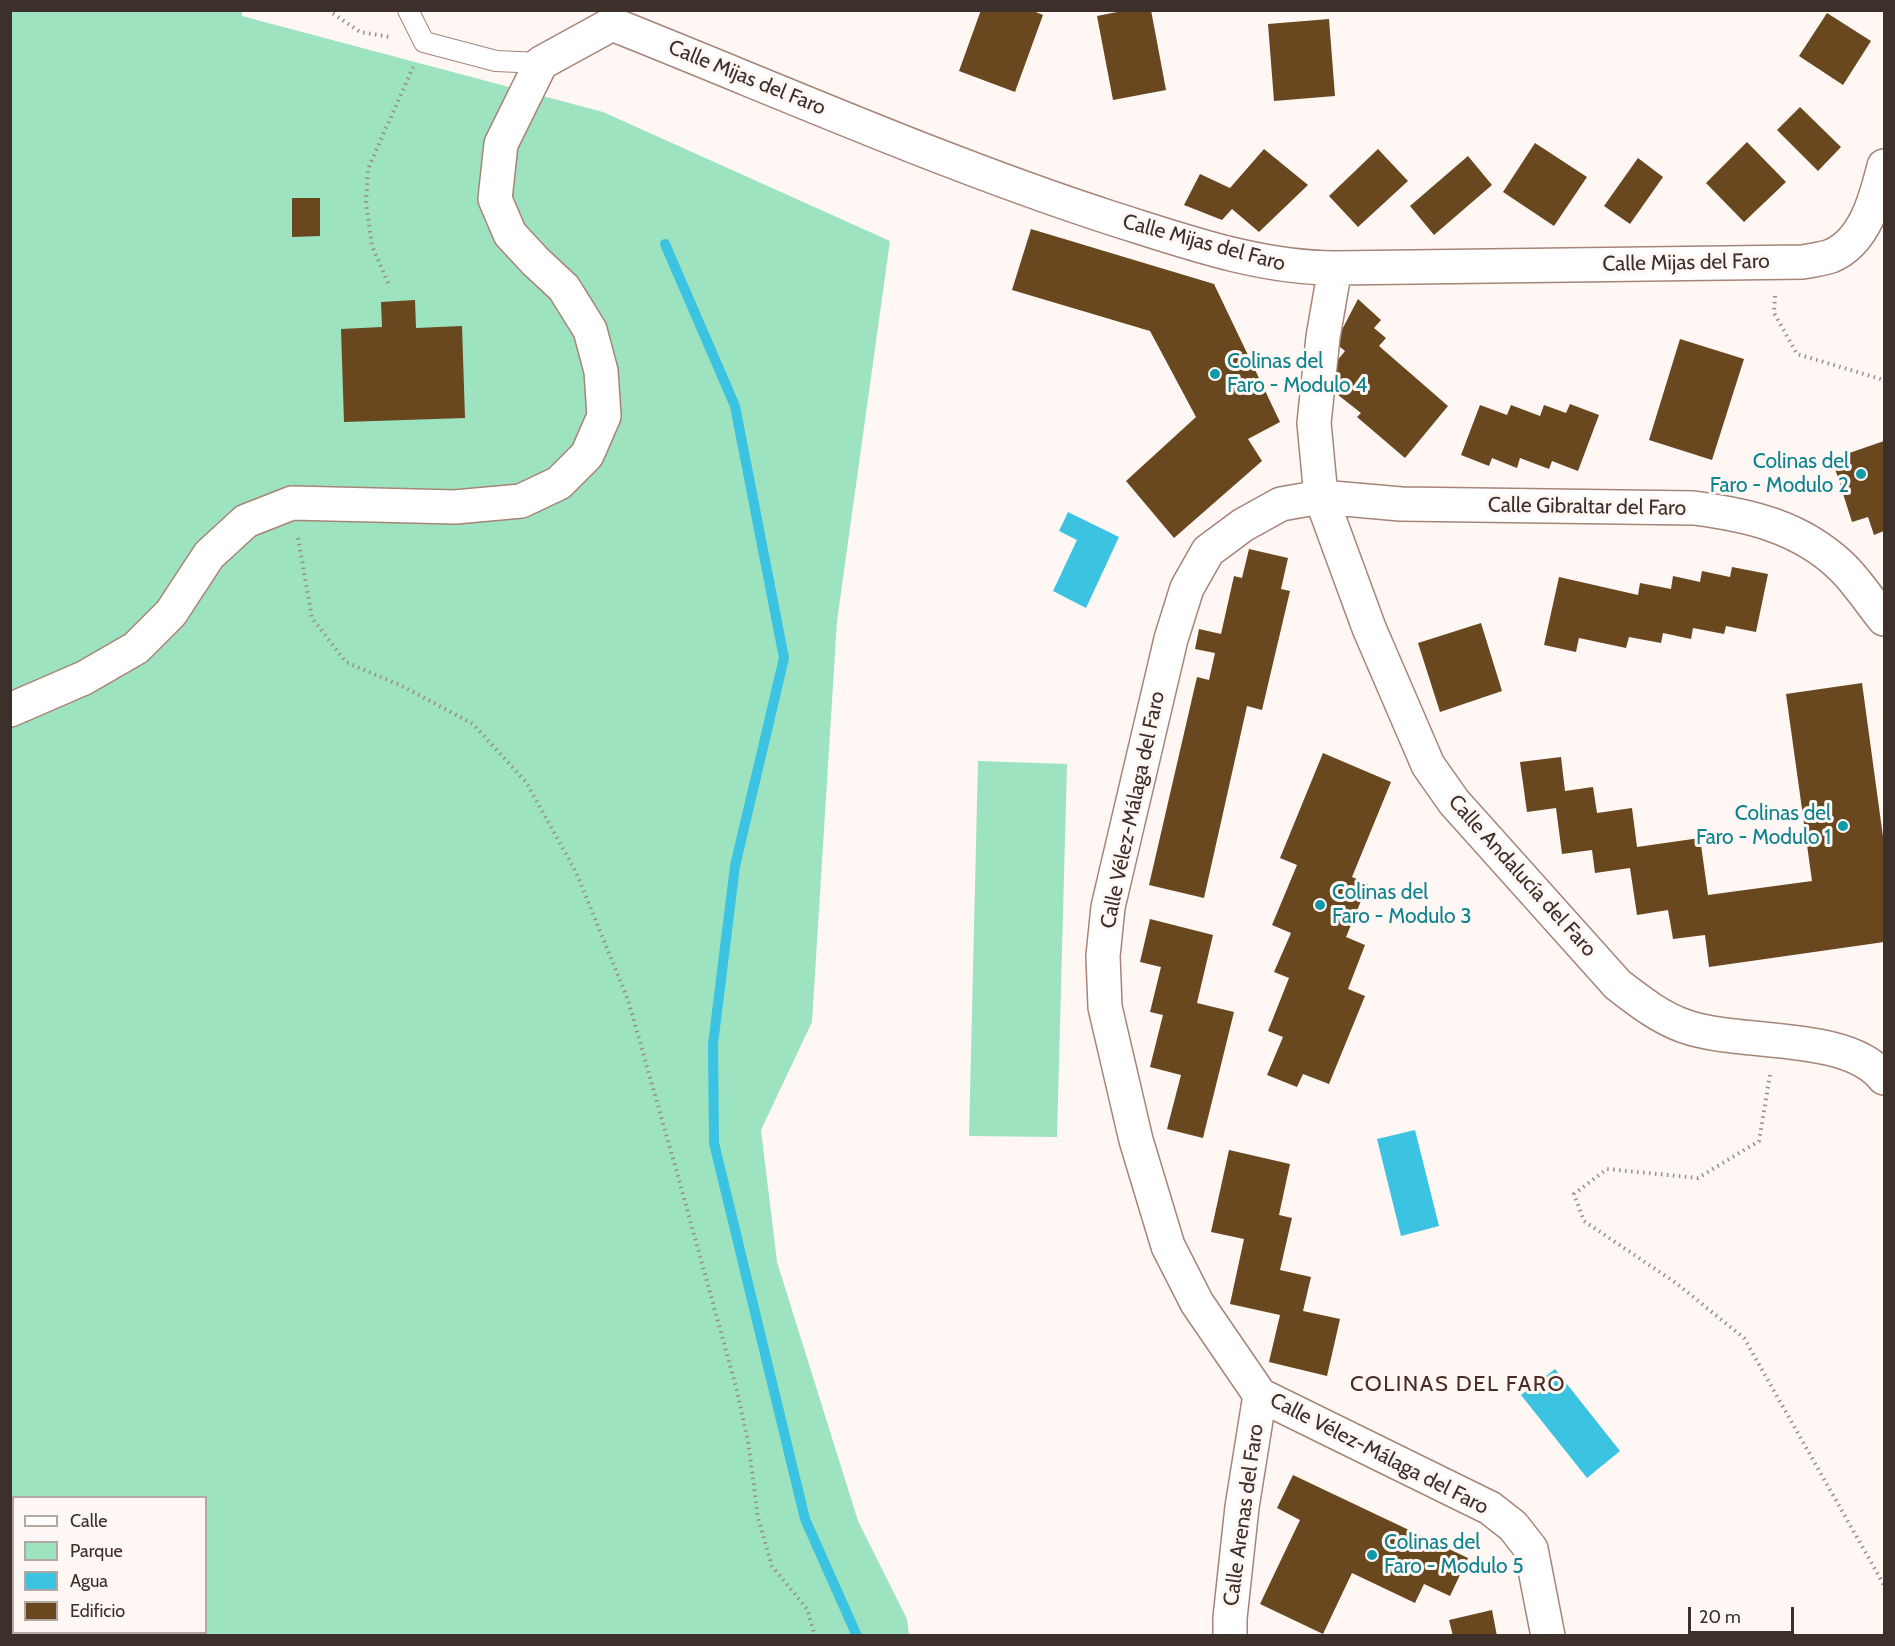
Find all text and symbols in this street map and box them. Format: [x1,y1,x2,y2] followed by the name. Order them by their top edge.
[665,35,829,121] street label: Calle Mijas del Faro
[1120,209,1288,277] street label: Calle Mijas del Faro
[1602,249,1770,277] street label: Calle Mijas del Faro
[1227,349,1367,399] place label: Colinas del Faro - Modulo 4
[1208,367,1222,381] marker: Colinas del Faro - Modulo 4
[1710,449,1849,499] place label: Colinas del Faro - Modulo 2
[1854,467,1868,481] marker: Colinas del Faro - Modulo 2
[1488,493,1686,521] street label: Calle Gibraltar del Faro
[1096,689,1170,931] street label: Calle Vélez-Málaga del Faro
[1443,790,1601,962] street label: Calle Andalucía del Faro
[1696,801,1831,851] place label: Colinas del Faro - Modulo 1
[1836,819,1850,833] marker: Colinas del Faro - Modulo 1
[1332,880,1472,930] place label: Colinas del Faro - Modulo 3
[1313,898,1327,912] marker: Colinas del Faro - Modulo 3
[1350,1372,1566,1398] district label: COLINAS DEL FARO
[1266,1388,1492,1520] street label: Calle Vélez-Málaga del Faro
[1219,1422,1269,1608] street label: Calle Arenas del Faro
[12,1496,207,1634] legend
[70,1510,107,1532] text: Calle
[1384,1530,1524,1580] place label: Colinas del Faro - Modulo 5
[70,1540,123,1562] text: Parque
[1365,1548,1379,1562] marker: Colinas del Faro - Modulo 5
[70,1570,108,1592] text: Agua
[1691,1595,1798,1633] scale bar
[70,1600,125,1622] text: Edificio
[1699,1606,1741,1628] text: 20 m

